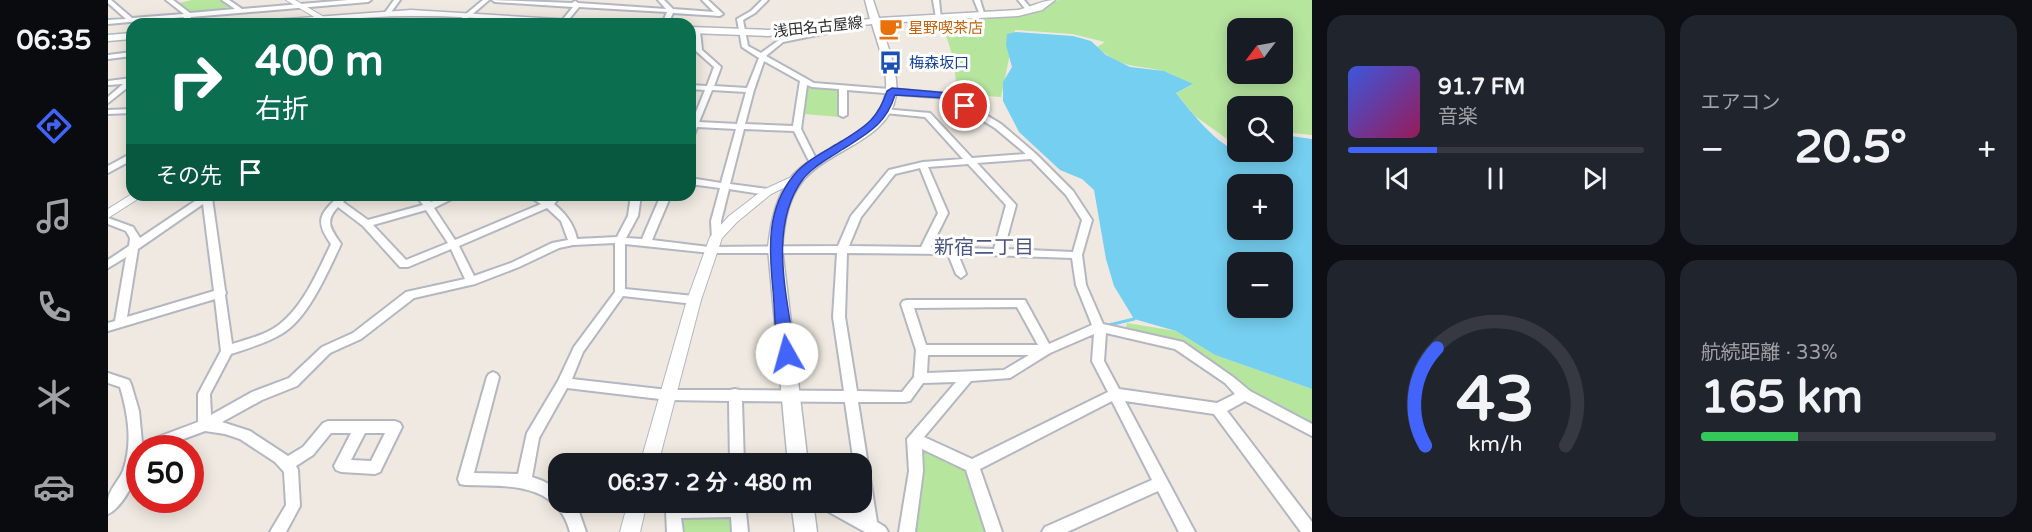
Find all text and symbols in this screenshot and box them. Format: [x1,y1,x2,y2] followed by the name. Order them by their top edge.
[772,13,864,41] street label: 浅田名古屋線
[877,15,903,41] cafe icon: 星野喫茶店
[1227,18,1293,84] north arrow
[1227,18,1293,318] map controls
[908,19,983,37] place label: 星野喫茶店
[17,24,91,57] text: 06:35
[255,36,384,87] text: 400 m
[156,42,234,120] icon: right
[878,50,904,76] bus stop icon: 梅森坂口
[909,54,969,72] place label: 梅森坂口
[1438,74,1525,100] text: 91.7 FM
[939,80,990,131] pin
[948,89,981,122] icon: arrive
[1701,91,1781,115] text: エアコン
[255,93,309,126] text: 右折
[1227,96,1293,162] button: search
[33,105,75,147] icon: directions
[1438,105,1478,129] text: 音楽
[1794,121,1907,175] text: 20.5°
[1701,130,1724,169] text: −
[1977,130,1996,169] text: +
[234,156,267,189] icon: arrive
[1381,162,1414,195] icon: previous
[1479,162,1512,195] icon: pause
[1578,162,1611,195] icon: next
[156,163,222,189] text: その先
[1227,174,1293,240] button: +
[33,195,75,237] icon: music
[934,236,1034,260] district label: 新宿二丁目
[1227,252,1293,318] button: −
[33,286,75,328] icon: phone
[755,322,819,386] position arrow
[1701,341,1838,365] text: 航続距離 · 33%
[1457,363,1535,438] text: 43
[1701,371,1863,425] text: 165 km
[33,376,75,418] icon: climate
[1469,431,1523,457] text: km/h
[126,435,204,513] speed limit sign: 50
[33,466,75,508] icon: car
[608,470,812,496] text: 06:37 · 2 分 · 480 m

